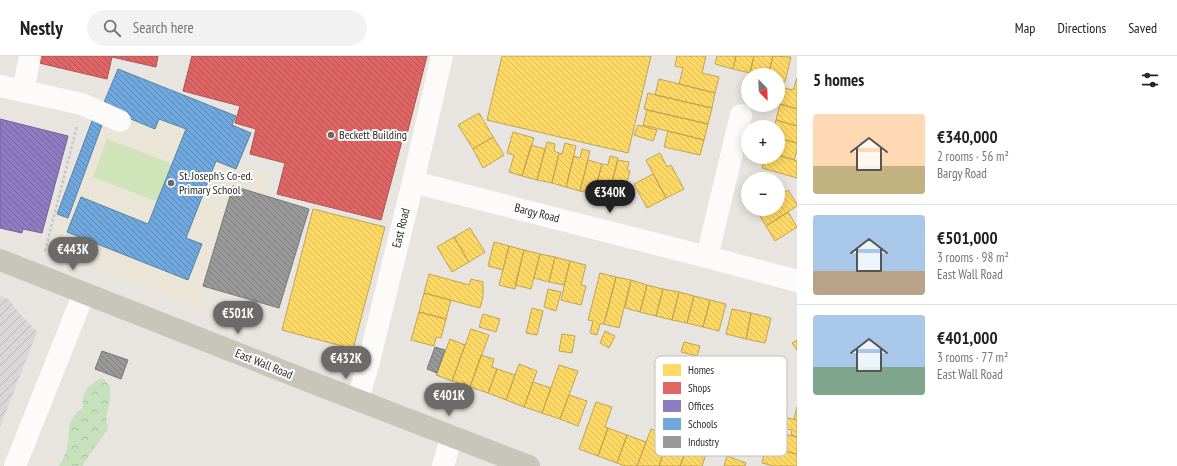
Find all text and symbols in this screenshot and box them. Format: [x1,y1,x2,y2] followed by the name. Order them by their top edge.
[87,10,367,46] search box
[20,16,63,40] text: Nestly
[101,17,123,39] icon: search
[133,18,194,37] text: Search here
[1015,19,1035,37] text: Map
[1057,19,1106,37] text: Directions
[1128,19,1157,37] text: Saved
[741,68,785,112] north arrow
[741,68,785,216] map controls
[813,69,864,91] text: 5 homes
[1139,69,1161,91] icon: filters
[741,120,785,164] button: +
[937,126,998,148] text: €340,000
[339,127,407,142] place label: Beckett Building
[326,130,336,140] marker: Beckett Building
[845,130,893,178] icon: home
[937,148,1009,165] text: 2 rooms · 56 m²
[937,165,987,182] text: Bargy Road
[179,168,253,197] place label: St. Joseph’s Co-ed. Primary School
[741,172,785,216] button: −
[166,178,176,188] marker: St. Joseph’s Co-ed. Primary School
[582,180,638,214] pin: €340K
[594,184,626,201] text: €340K
[513,200,561,225] street label: Bargy Road
[388,206,413,249] street label: East Road
[937,227,998,249] text: €501,000
[845,231,893,279] icon: home
[45,237,101,271] pin: €443K
[57,241,89,258] text: €443K
[937,249,1009,266] text: 3 rooms · 98 m²
[937,266,1003,283] text: East Wall Road
[210,301,266,335] pin: €501K
[222,305,254,322] text: €501K
[937,327,998,349] text: €401,000
[845,331,893,379] icon: home
[233,345,295,382] street label: East Wall Road
[318,346,374,380] pin: €432K
[937,349,1008,366] text: 3 rooms · 77 m²
[330,350,362,367] text: €432K
[655,356,787,456] legend
[688,363,714,377] text: Homes
[937,366,1003,383] text: East Wall Road
[688,381,711,395] text: Shops
[421,383,477,417] pin: €401K
[433,387,465,404] text: €401K
[688,399,714,413] text: Offices
[688,417,718,431] text: Schools
[688,435,720,449] text: Industry

